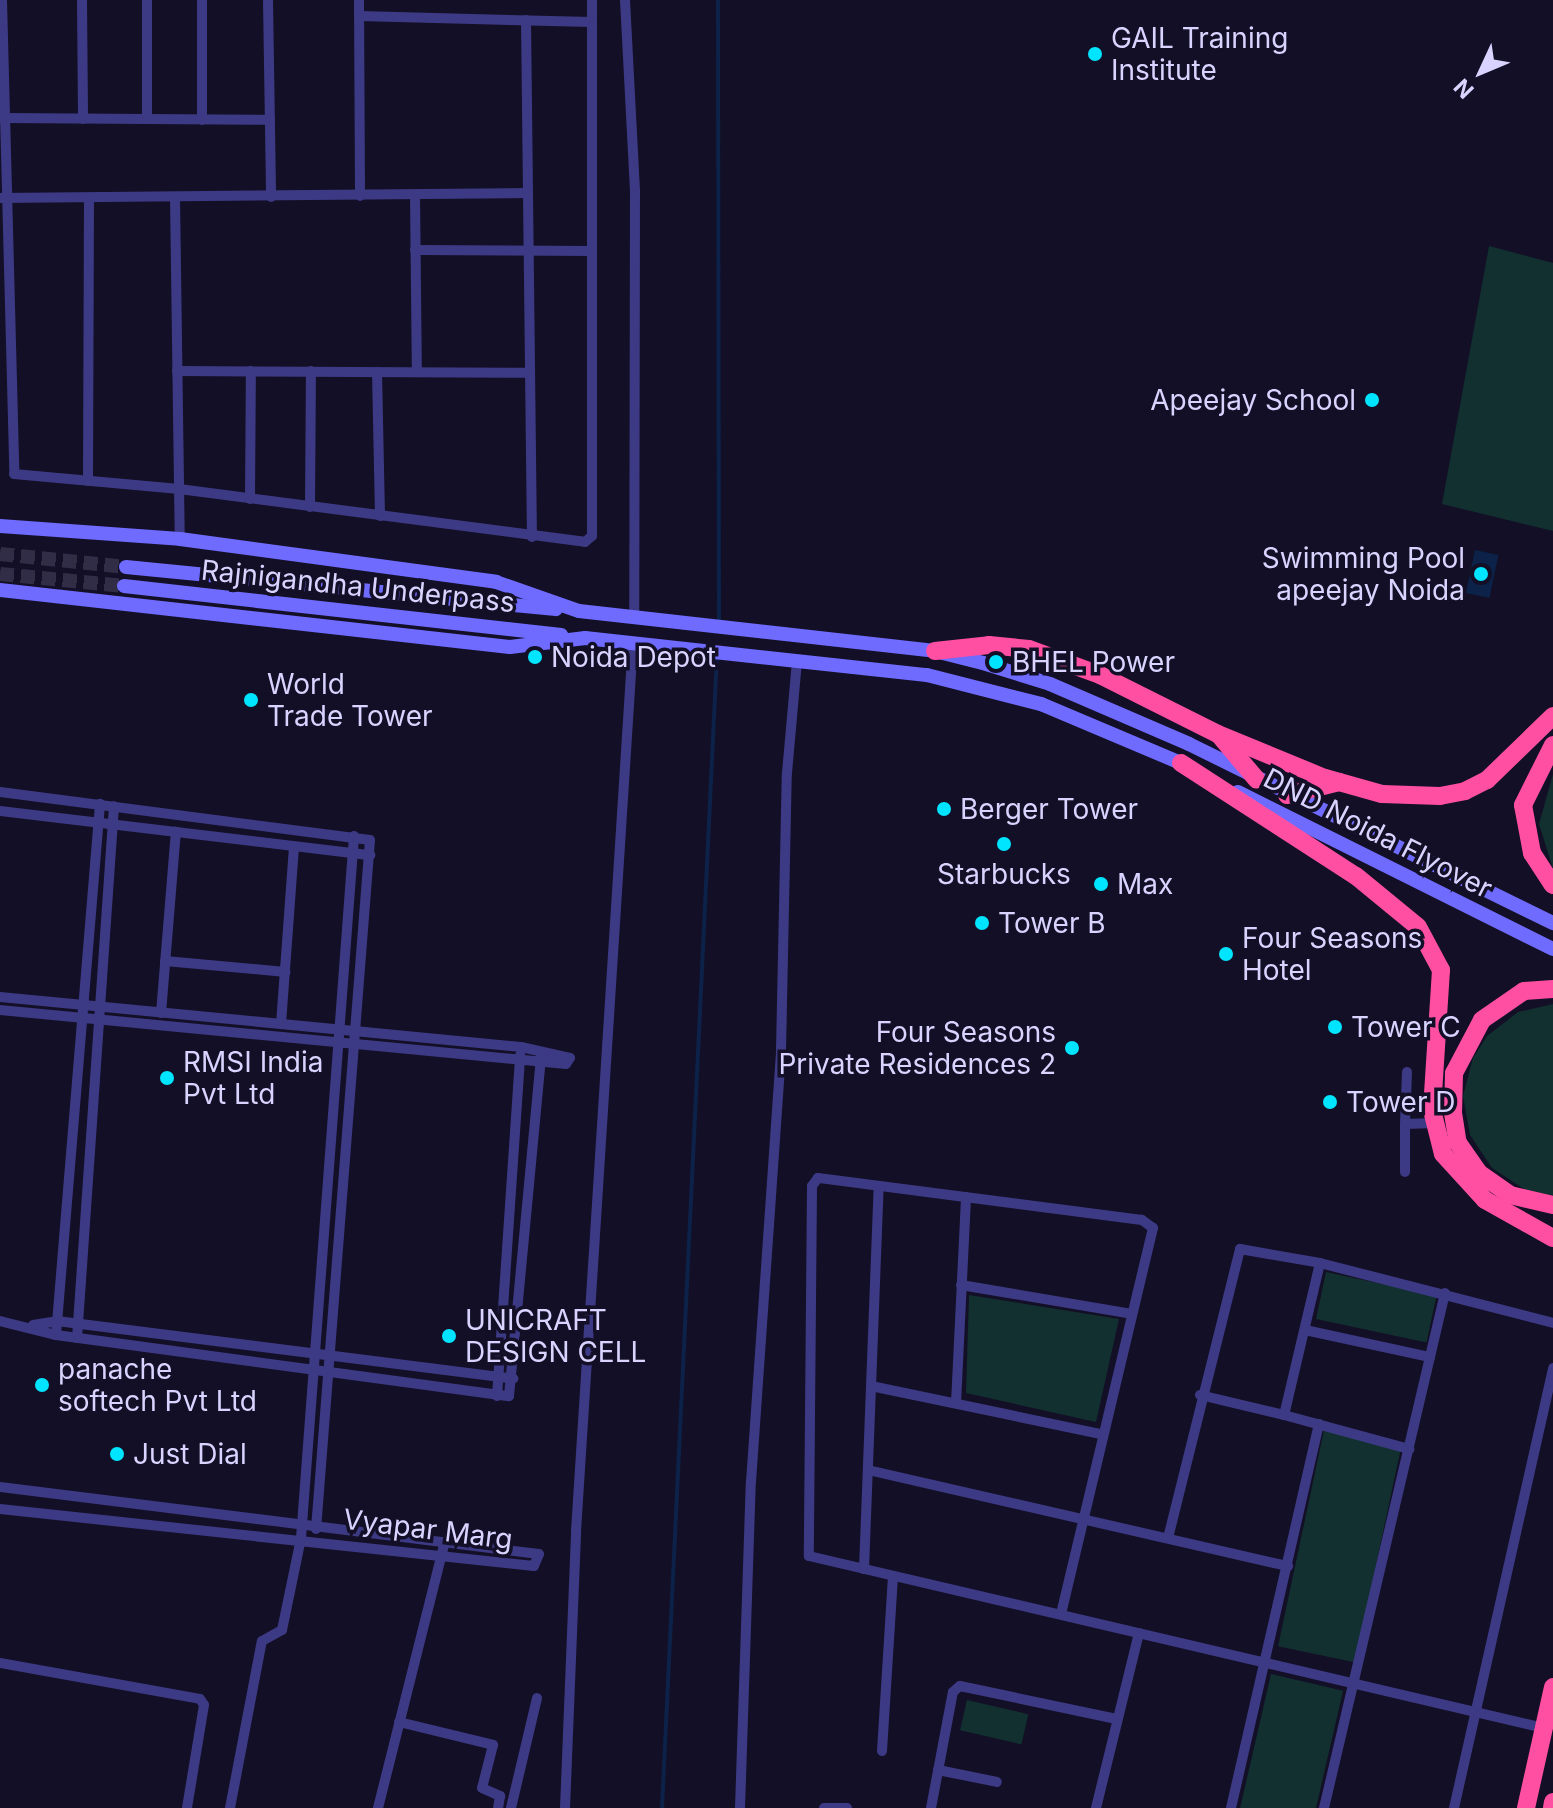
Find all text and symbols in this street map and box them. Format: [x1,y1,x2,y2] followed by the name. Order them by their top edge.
[1111,21,1288,87] place label: GAIL Training Institute
[1441,32,1521,112] north arrow
[1086,45,1104,63] marker: GAIL Training Institute
[1449,74,1479,104] text: N
[1150,383,1356,417] place label: Apeejay School
[1363,391,1381,409] marker: Apeejay School
[1262,541,1465,607] place label: Swimming Pool apeejay Noida
[200,553,516,619] street label: Rajnigandha Underpass
[1472,565,1490,583] marker: Swimming Pool apeejay Noida
[551,640,716,674] place label: Noida Depot
[1012,645,1175,679] place label: BHEL Power
[526,648,544,666] marker: Noida Depot
[987,653,1005,671] marker: BHEL Power
[267,667,433,733] place label: World Trade Tower
[242,691,260,709] marker: World Trade Tower
[1258,761,1498,905] street label: DND Noida Flyover
[960,792,1138,826] place label: Berger Tower
[935,800,953,818] marker: Berger Tower
[995,835,1013,853] marker: Starbucks
[937,857,1071,891] place label: Starbucks
[1117,867,1173,901] place label: Max
[1092,875,1110,893] marker: Max
[998,906,1106,940] place label: Tower B
[973,914,991,932] marker: Tower B
[1242,921,1422,987] place label: Four Seasons Hotel
[1217,945,1235,963] marker: Four Seasons Hotel
[1351,1010,1461,1044] place label: Tower C
[778,1015,1056,1081] place label: Four Seasons Private Residences 2
[1326,1018,1344,1036] marker: Tower C
[1063,1039,1081,1057] marker: Four Seasons Private Residences 2
[183,1045,323,1111] place label: RMSI India Pvt Ltd
[158,1069,176,1087] marker: RMSI India Pvt Ltd
[1346,1085,1456,1119] place label: Tower D
[1321,1093,1339,1111] marker: Tower D
[465,1303,646,1369] place label: UNICRAFT DESIGN CELL
[440,1327,458,1345] marker: UNICRAFT DESIGN CELL
[58,1352,257,1418] place label: panache softech Pvt Ltd
[33,1376,51,1394] marker: panache softech Pvt Ltd
[133,1437,247,1471] place label: Just Dial
[108,1445,126,1463] marker: Just Dial
[341,1502,515,1556] street label: Vyapar Marg

